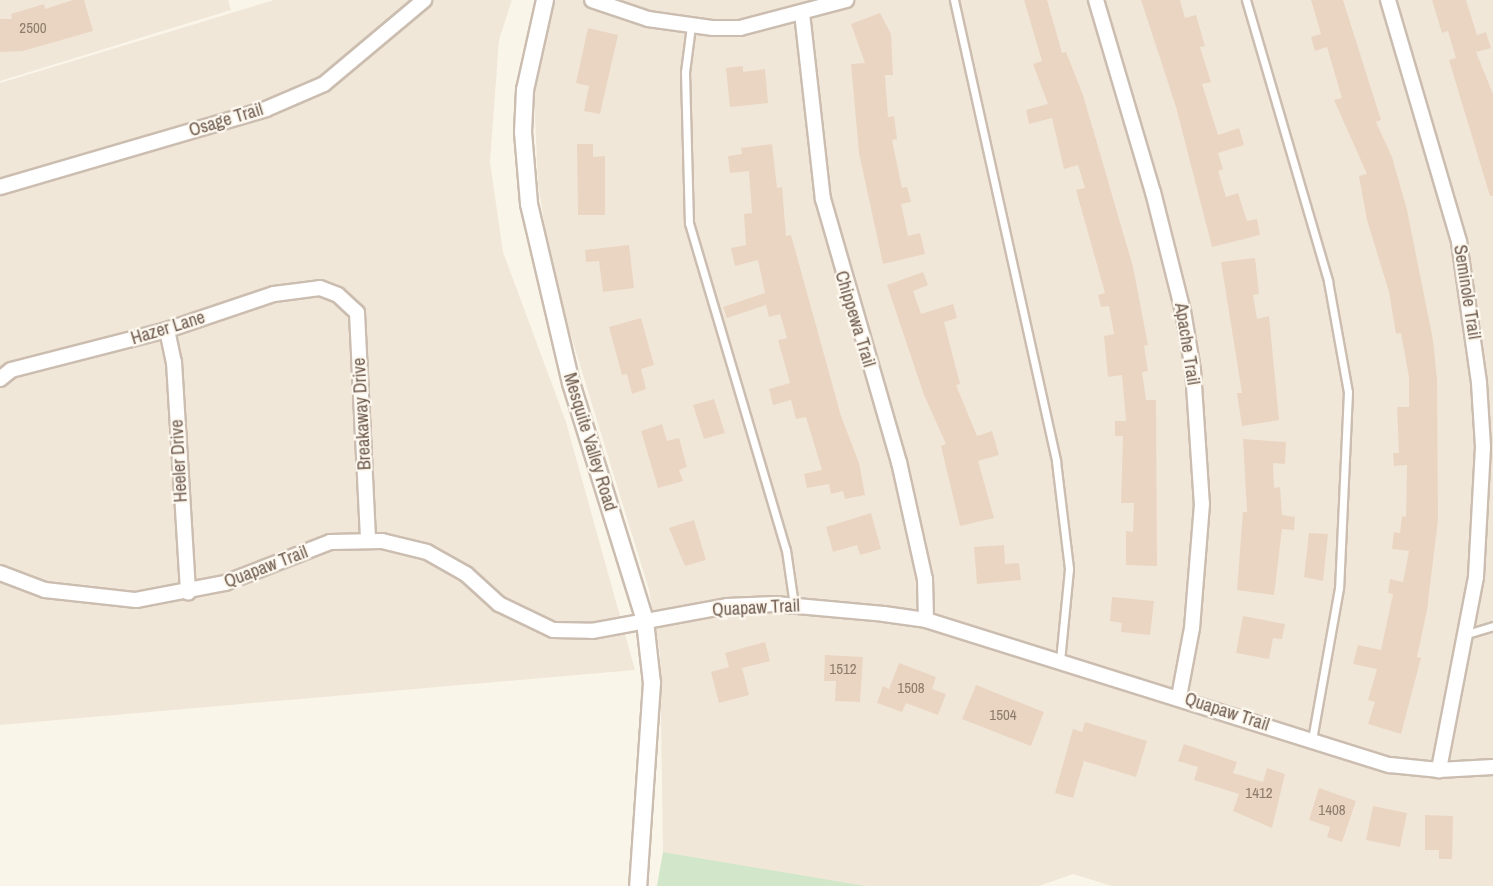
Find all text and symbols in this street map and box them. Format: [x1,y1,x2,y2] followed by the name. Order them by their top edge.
[19,19,47,37] house number: 2500
[186,98,266,142] street label: Osage Trail
[1449,243,1485,341] street label: Seminole Trail
[830,268,880,370] street label: Chippewa Trail
[1170,301,1204,387] street label: Apache Trail
[128,307,208,349] street label: Hazer Lane
[348,357,376,471] street label: Breakaway Drive
[559,370,621,514] street label: Mesquite Valley Road
[166,419,192,503] street label: Heeler Drive
[221,541,311,593] street label: Quapaw Trail
[711,595,801,621] street label: Quapaw Trail
[829,660,857,678] house number: 1512
[897,679,925,697] house number: 1508
[1182,688,1272,736] street label: Quapaw Trail
[989,706,1017,724] house number: 1504
[1245,784,1273,802] house number: 1412
[1318,801,1346,819] house number: 1408

